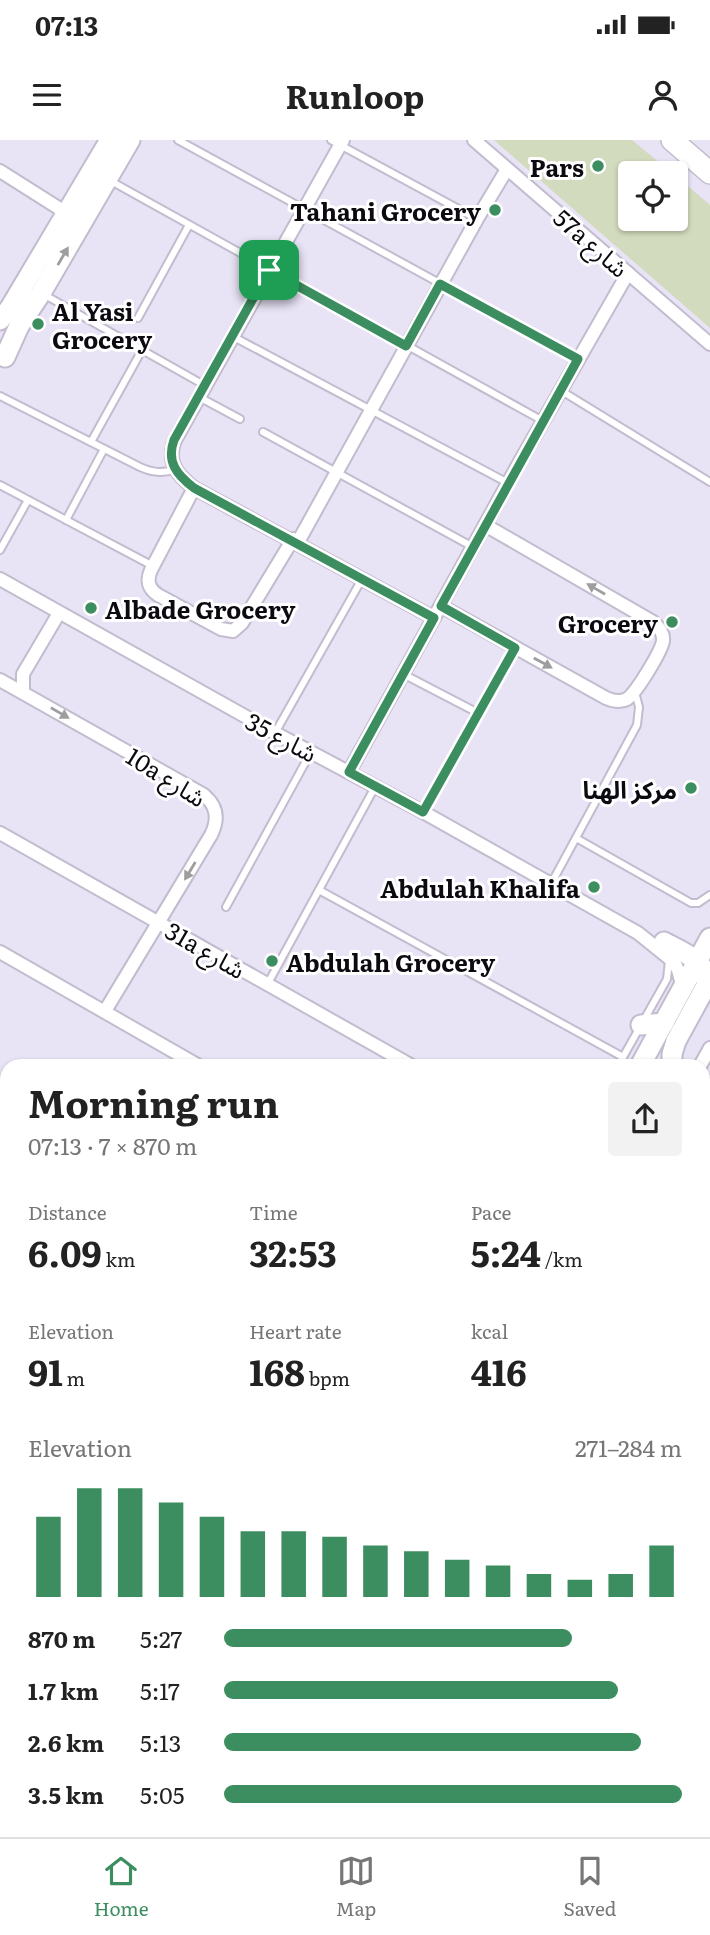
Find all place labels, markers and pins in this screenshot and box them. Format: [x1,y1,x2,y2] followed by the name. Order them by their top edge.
[530,149,584,184] place label: Pars
[590,158,606,174] marker: Pars
[290,193,481,228] place label: Tahani Grocery
[487,202,503,218] marker: Tahani Grocery
[239,240,299,300] pin
[52,293,152,356] place label: Al Yasi Grocery
[30,316,46,332] marker: Al Yasi Grocery
[105,591,296,626] place label: Albade Grocery
[83,600,99,616] marker: Albade Grocery
[558,605,658,640] place label: Grocery
[664,614,680,630] marker: Grocery
[582,771,677,806] place label: مركز الهنا
[683,780,699,796] marker: مركز الهنا
[380,870,580,905] place label: Abdulah Khalifa
[586,879,602,895] marker: Abdulah Khalifa
[286,944,496,979] place label: Abdulah Grocery
[264,953,280,969] marker: Abdulah Grocery

